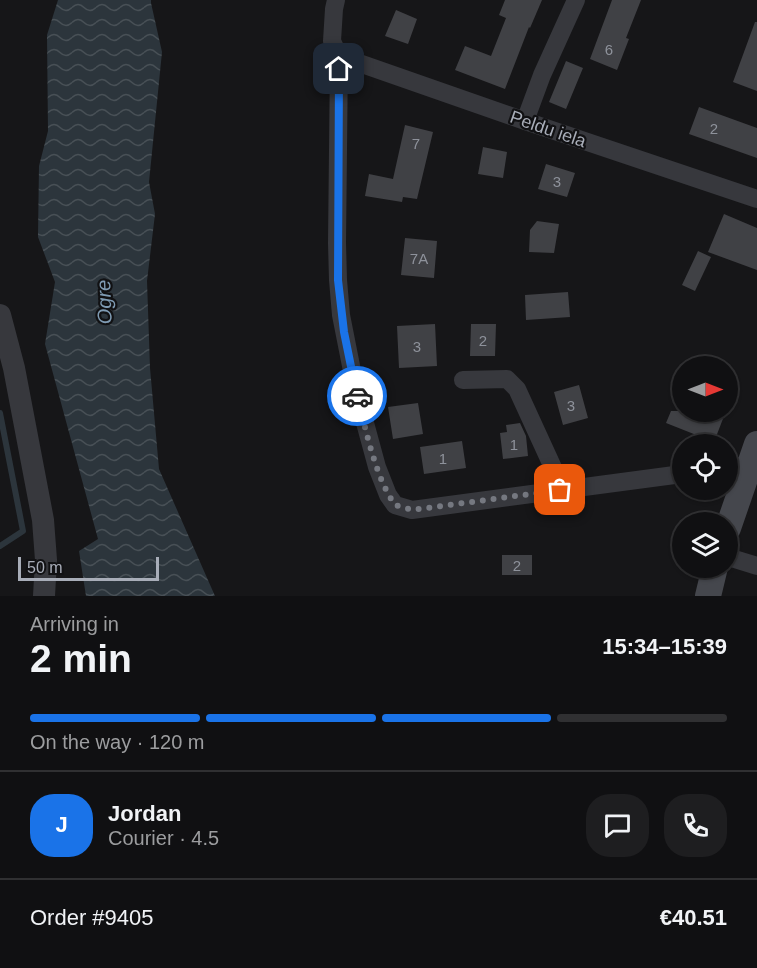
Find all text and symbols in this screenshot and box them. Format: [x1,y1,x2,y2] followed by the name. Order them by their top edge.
[605,41,613,58] house number: 6
[313,43,364,94] pin
[322,52,355,85] icon: home
[507,107,590,152] street label: Peldu iela
[710,120,718,137] house number: 2
[412,135,420,152] house number: 7
[553,173,561,190] house number: 3
[410,250,428,267] house number: 7A
[92,279,116,325] water label: Ogre
[479,332,487,349] house number: 2
[413,338,421,355] house number: 3
[672,356,738,422] north arrow
[672,356,738,578] map controls
[327,366,387,426] courier
[341,380,374,413] icon: car
[567,397,575,414] house number: 3
[672,434,738,500] button: locate
[510,436,518,453] house number: 1
[439,450,447,467] house number: 1
[534,464,585,515] pin
[543,473,576,506] icon: bag
[672,512,738,578] button: layers
[18,554,159,582] scale bar
[513,557,521,574] house number: 2
[27,559,63,576] text: 50 m
[30,613,119,635] text: Arriving in
[602,634,727,659] text: 15:34–15:39
[30,637,132,680] text: 2 min
[30,731,205,753] text: On the way · 120 m
[586,794,649,857] button: chat
[664,794,727,857] button: phone
[108,801,181,826] text: Jordan
[55,812,68,837] text: J
[108,827,219,849] text: Courier · 4.5
[30,905,154,930] text: Order #9405
[660,905,727,930] text: €40.51

